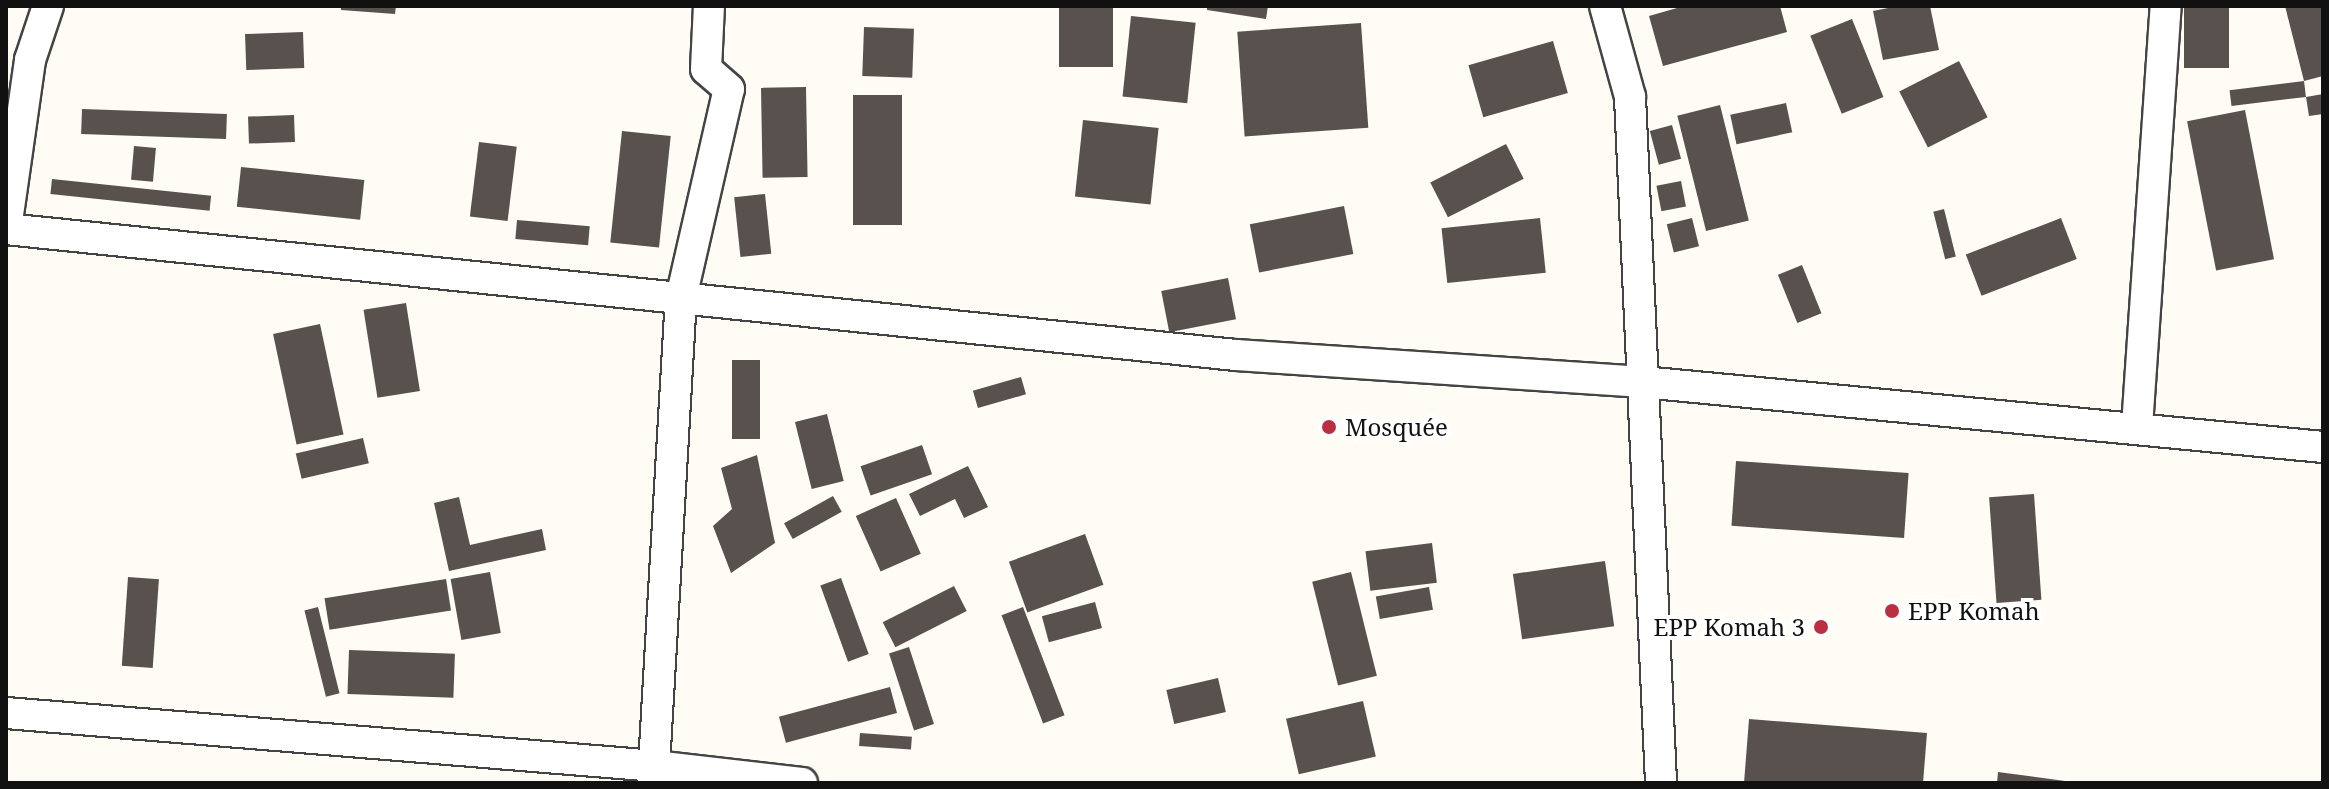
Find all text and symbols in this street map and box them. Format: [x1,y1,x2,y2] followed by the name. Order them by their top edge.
[1345,413,1448,441] place label: Mosquée
[1320,418,1338,436] marker: Mosquée
[1908,597,2040,625] place label: EPP Komah
[1883,602,1901,620] marker: EPP Komah
[1654,613,1805,641] place label: EPP Komah 3
[1812,618,1830,636] marker: EPP Komah 3

